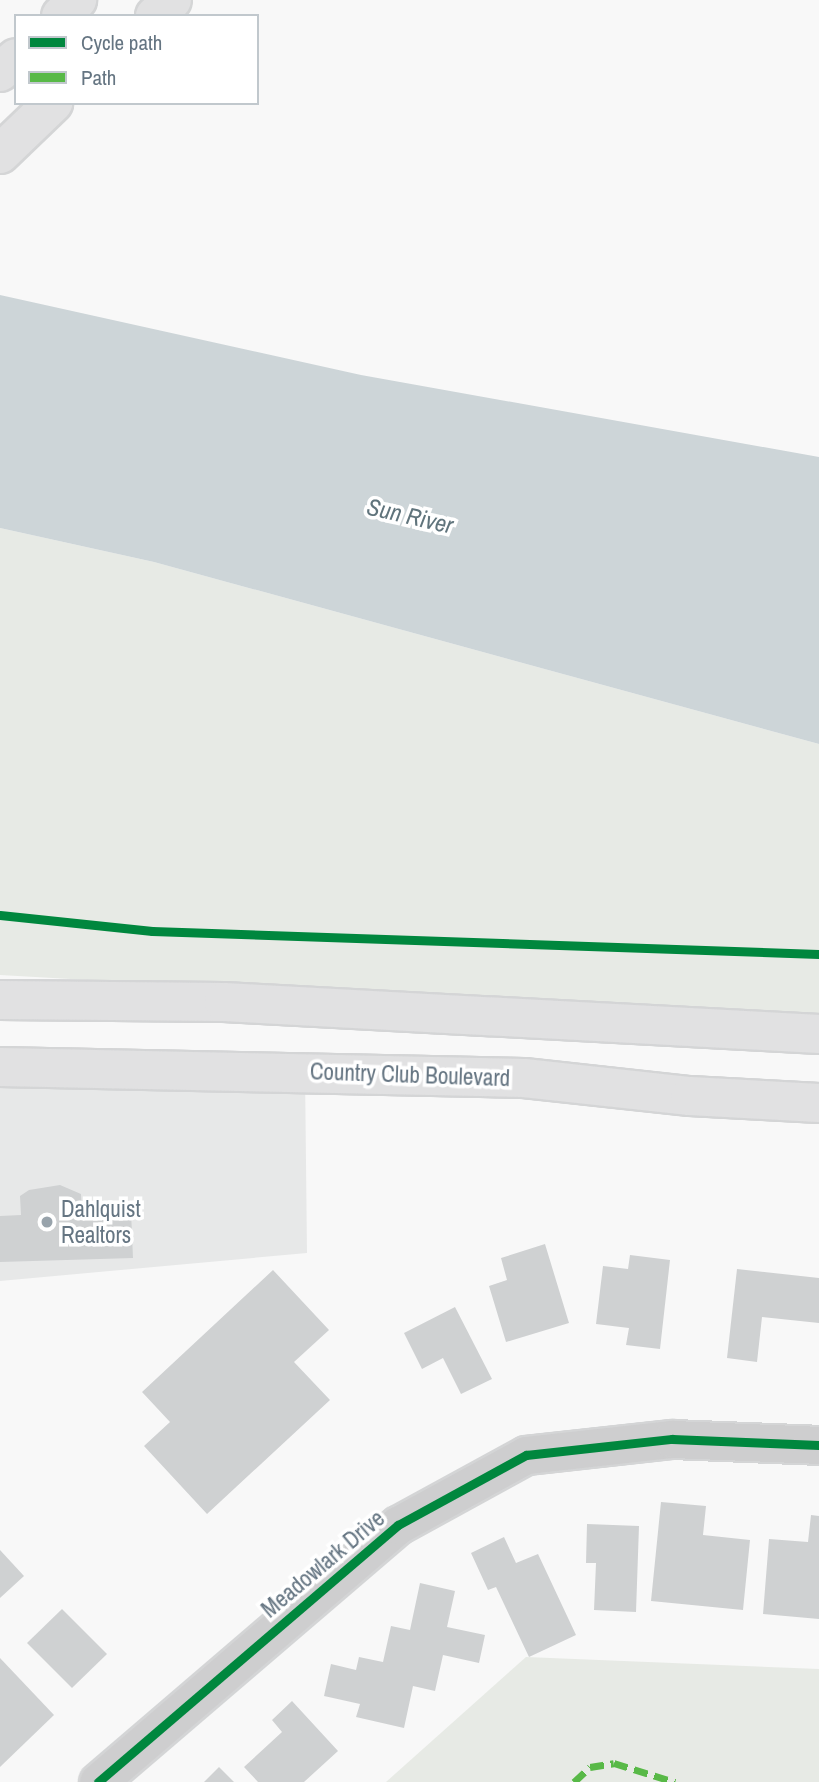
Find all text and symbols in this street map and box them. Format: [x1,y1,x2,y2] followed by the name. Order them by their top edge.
[14,14,259,105] legend
[81,28,162,57] text: Cycle path
[81,63,116,92] text: Path
[364,492,456,540] water label: Sun River
[309,1058,511,1092] street label: Country Club Boulevard
[61,1195,141,1249] place label: Dahlquist Realtors
[39,1214,55,1230] marker: Dahlquist Realtors
[256,1505,390,1623] street label: Meadowlark Drive

